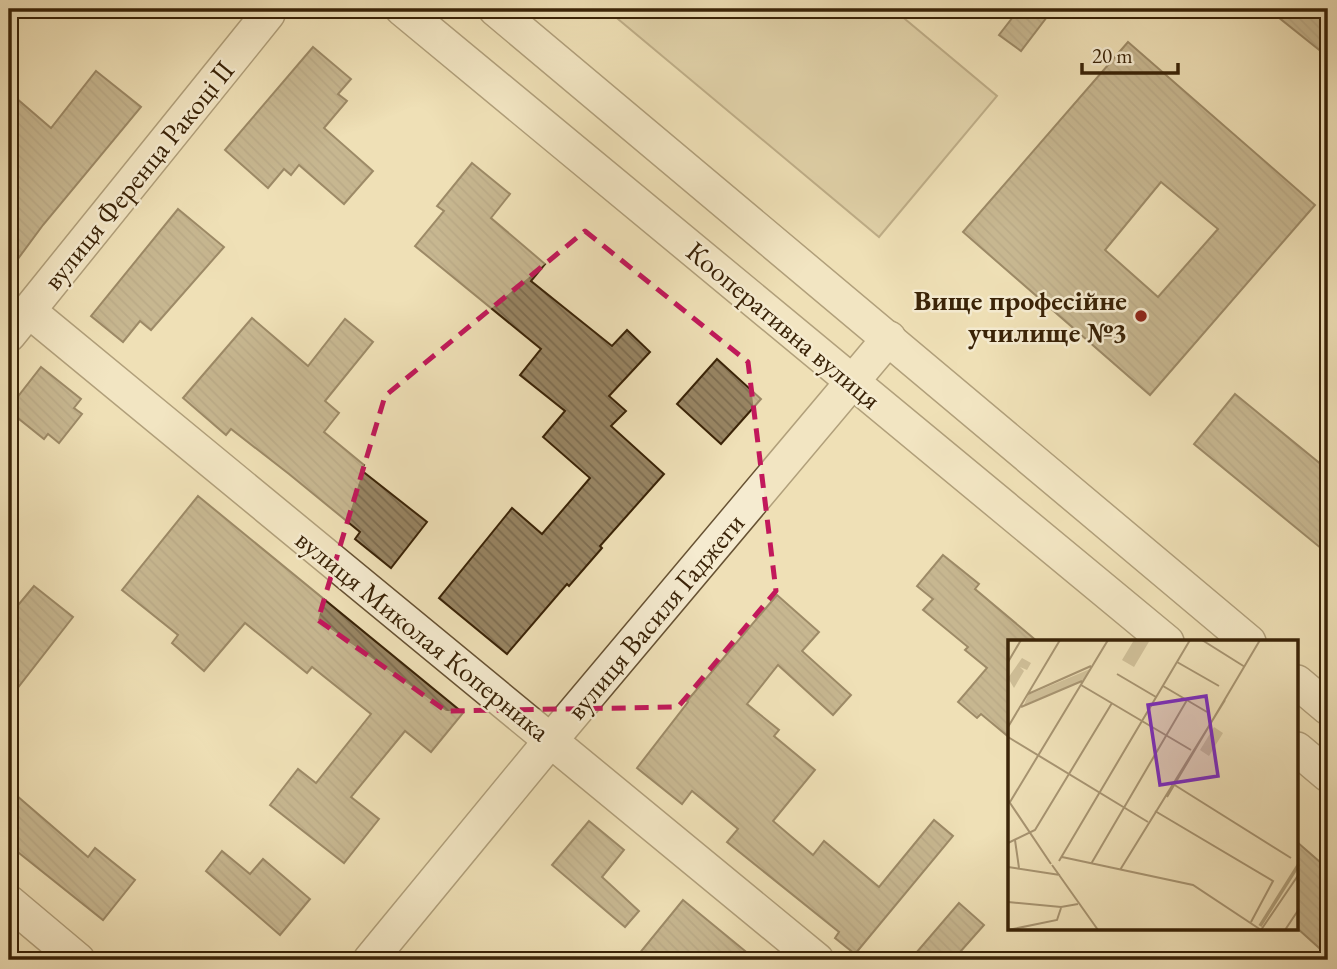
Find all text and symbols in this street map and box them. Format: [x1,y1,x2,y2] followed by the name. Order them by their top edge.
[1082,32,1178,76] scale bar
[1092,42,1133,69] text: 20 m
[34,53,242,297] street label: вулиця Ференца Ракоці Ⅱ
[679,233,889,417] street label: Кооперативна вулиця
[914,282,1127,350] place label: Вище професійне училище №3
[1133,308,1149,324] marker: Вище професійне училище №3
[558,505,752,727] street label: вулиця Василя Гаджеги
[288,521,558,749] street label: вулиця Миколая Коперника
[1008,640,1298,930] inset map

